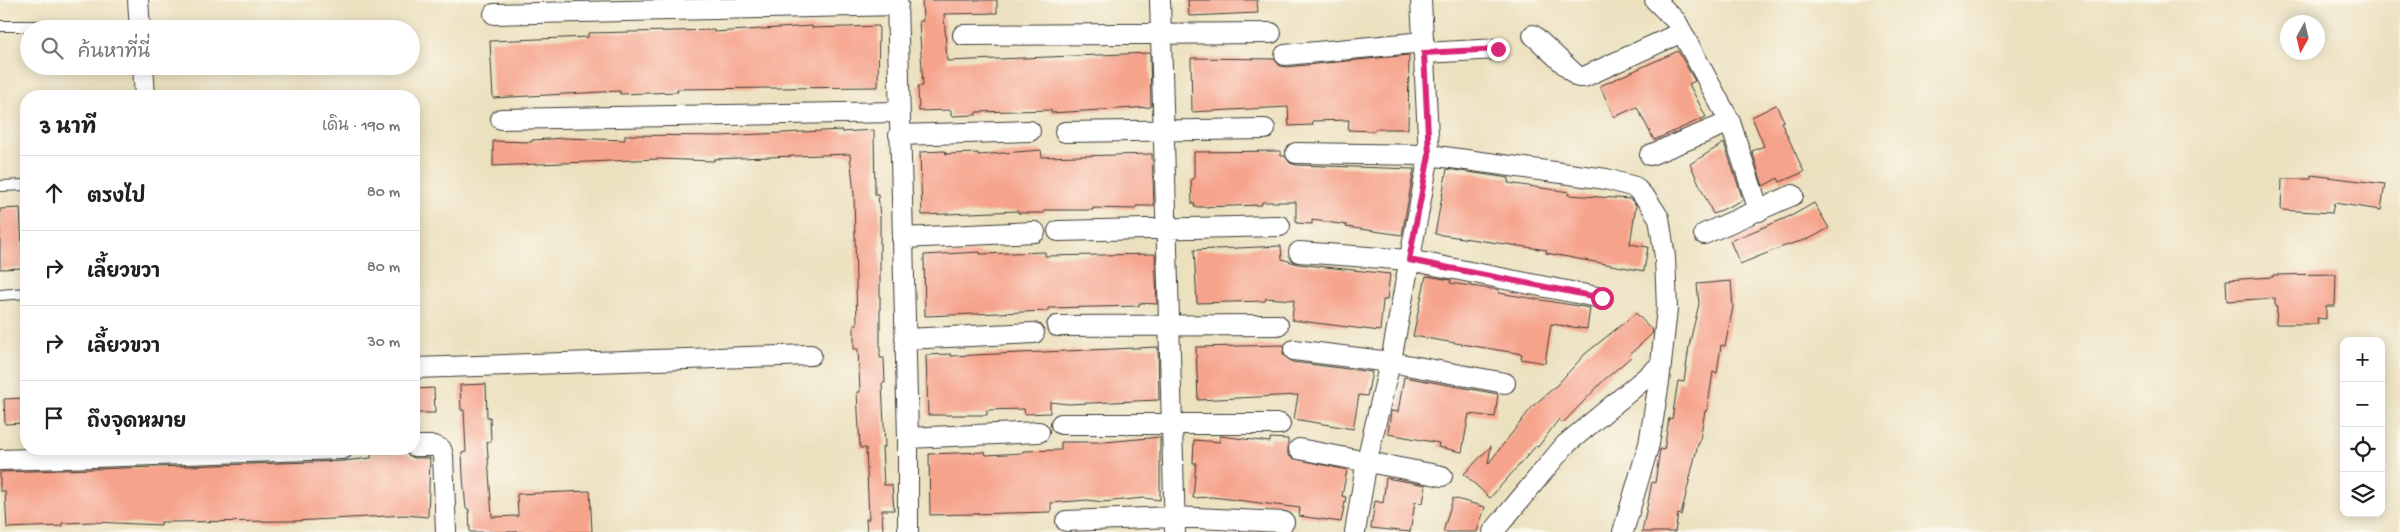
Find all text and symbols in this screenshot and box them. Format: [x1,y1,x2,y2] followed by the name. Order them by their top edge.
[2280,15,2325,60] north arrow
[20,20,420,75] search box
[38,34,66,62] icon: search
[1487,38,1510,61] route end
[78,42,150,65] text: ค้นหาที่นี่
[40,117,96,142] text: 3 นาที
[322,118,400,137] text: เดิน · 190 m
[40,179,68,207] icon: ahead
[367,184,400,203] text: 80 m
[87,187,145,210] text: ตรงไป
[40,254,68,282] icon: right
[367,259,400,278] text: 80 m
[87,262,160,285] text: เลี้ยวขวา
[1591,287,1614,310] route start
[40,329,68,357] icon: right
[367,334,400,353] text: 30 m
[87,337,160,360] text: เลี้ยวขวา
[2340,337,2385,517] map controls
[2340,337,2385,382] button: +
[2340,382,2385,427] button: −
[40,404,68,432] icon: arrive
[87,412,186,435] text: ถึงจุดหมาย
[2340,427,2385,472] button: locate
[2340,472,2385,517] button: layers

